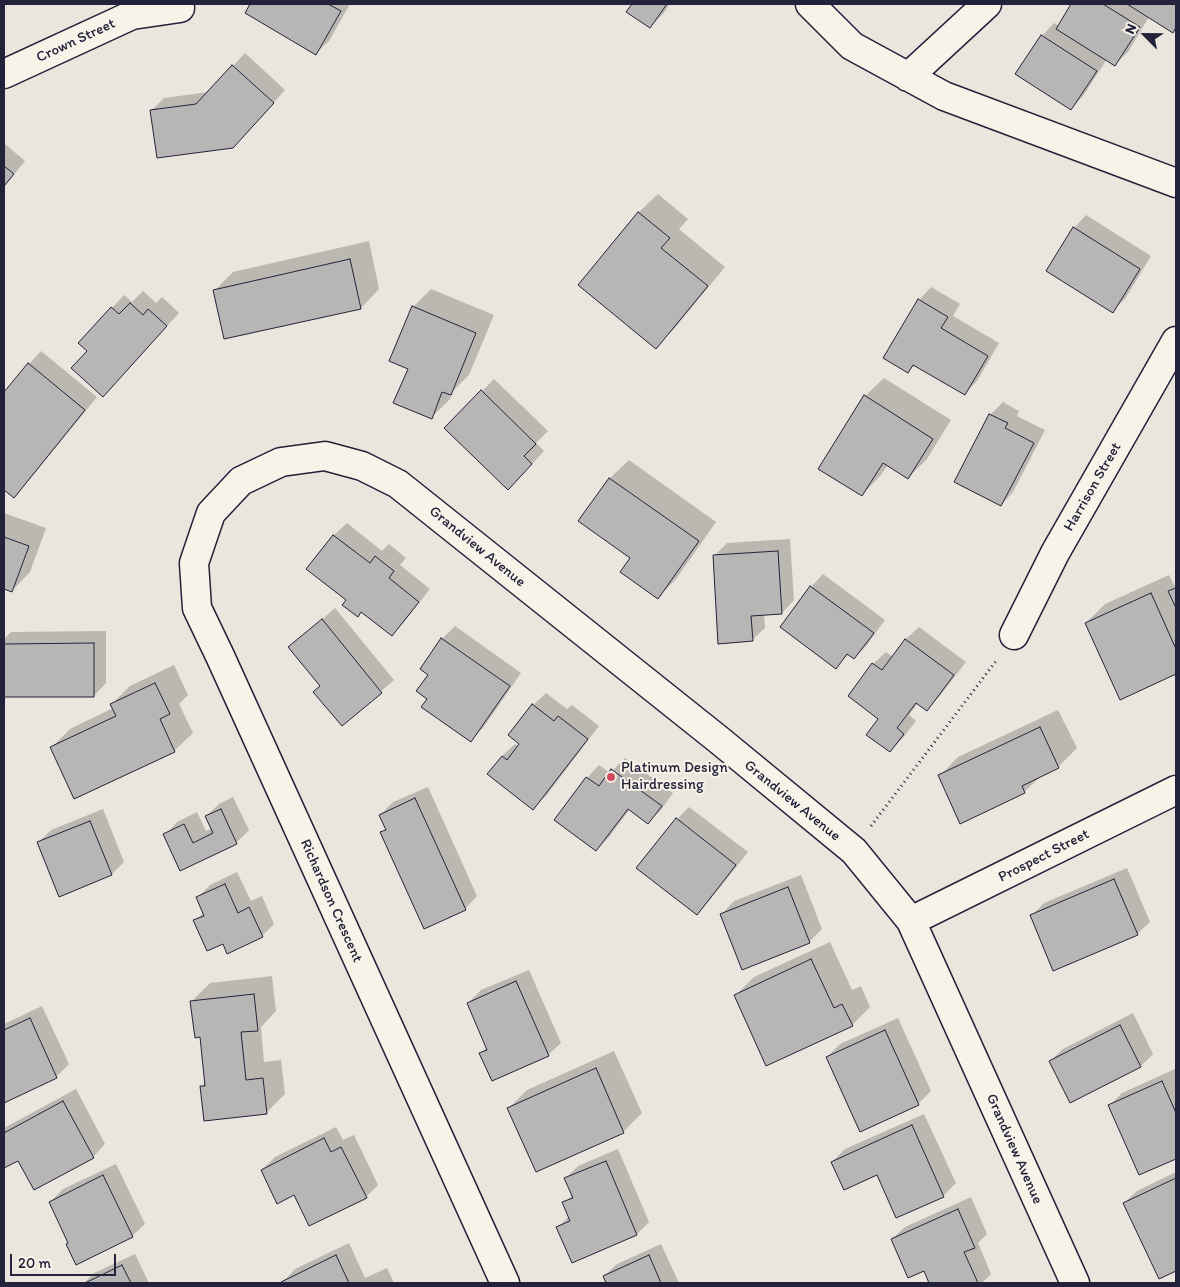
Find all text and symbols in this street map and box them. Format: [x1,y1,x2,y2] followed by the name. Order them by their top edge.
[1120,10,1170,60] north arrow
[34,15,118,67] street label: Crown Street
[1121,21,1140,37] text: N
[1060,439,1126,535] street label: Harrison Street
[425,503,529,591] street label: Grandview Avenue
[740,757,844,845] street label: Grandview Avenue
[621,759,728,794] place label: Platinum Design Hairdressing
[605,771,617,783] marker: Platinum Design Hairdressing
[996,825,1092,887] street label: Prospect Street
[296,837,366,965] street label: Richardson Crescent
[982,1091,1046,1207] street label: Grandview Avenue
[12,1244,119,1276] scale bar
[18,1254,51,1272] text: 20 m

